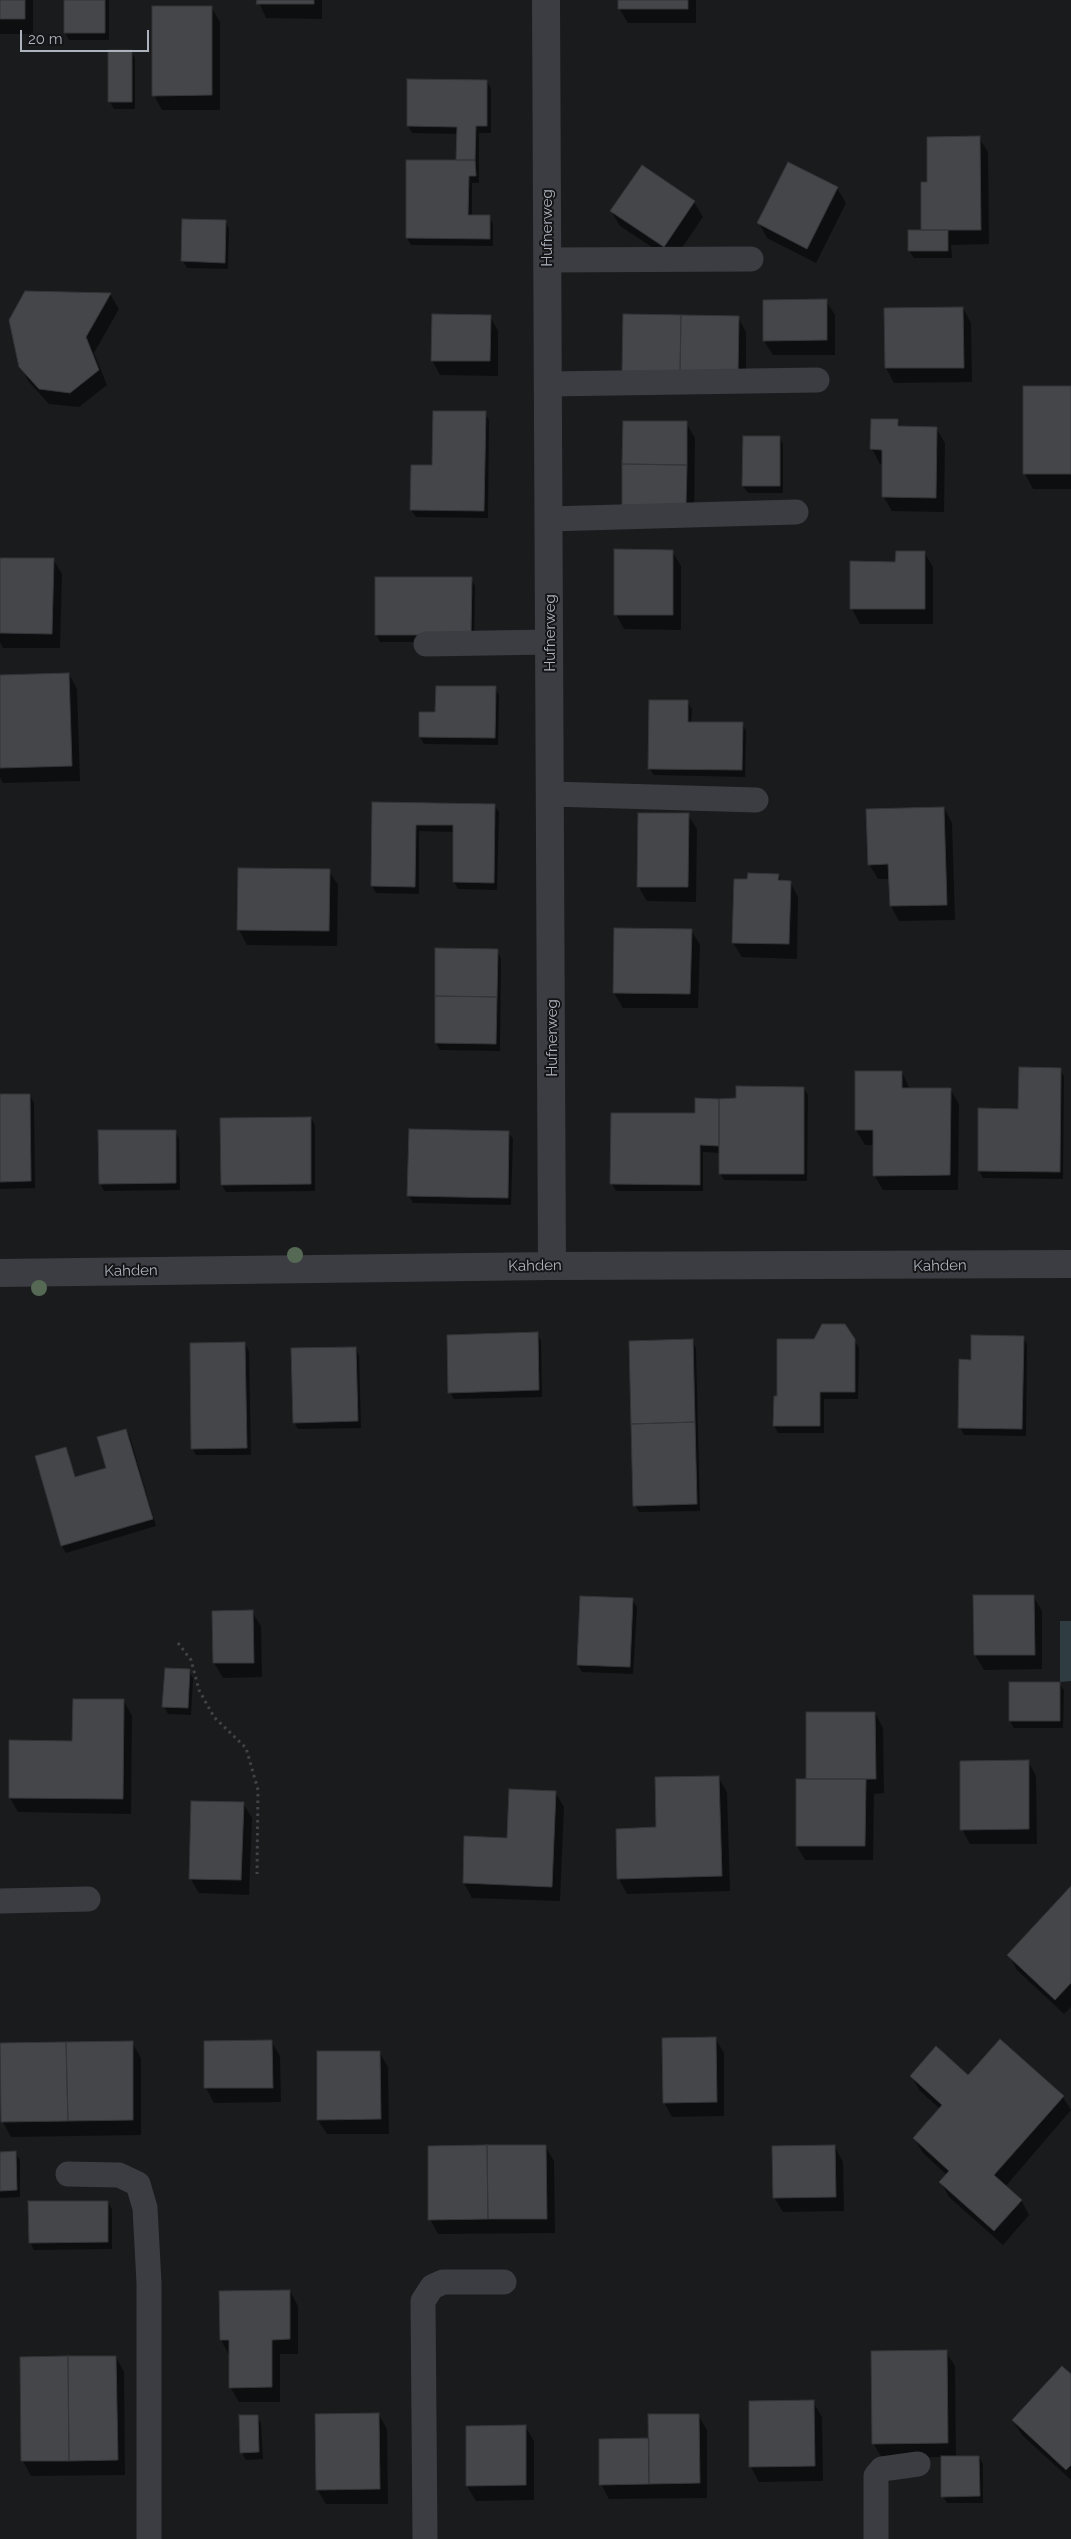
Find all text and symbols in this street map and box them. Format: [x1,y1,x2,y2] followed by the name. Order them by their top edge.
[22,20,151,52] scale bar
[28,30,63,48] text: 20 m
[538,189,556,267] street label: Hufnerweg
[541,594,559,672] street label: Hufnerweg
[543,999,561,1077] street label: Hufnerweg
[508,1257,562,1275] street label: Kahden
[913,1257,967,1275] street label: Kahden
[104,1262,158,1280] street label: Kahden

